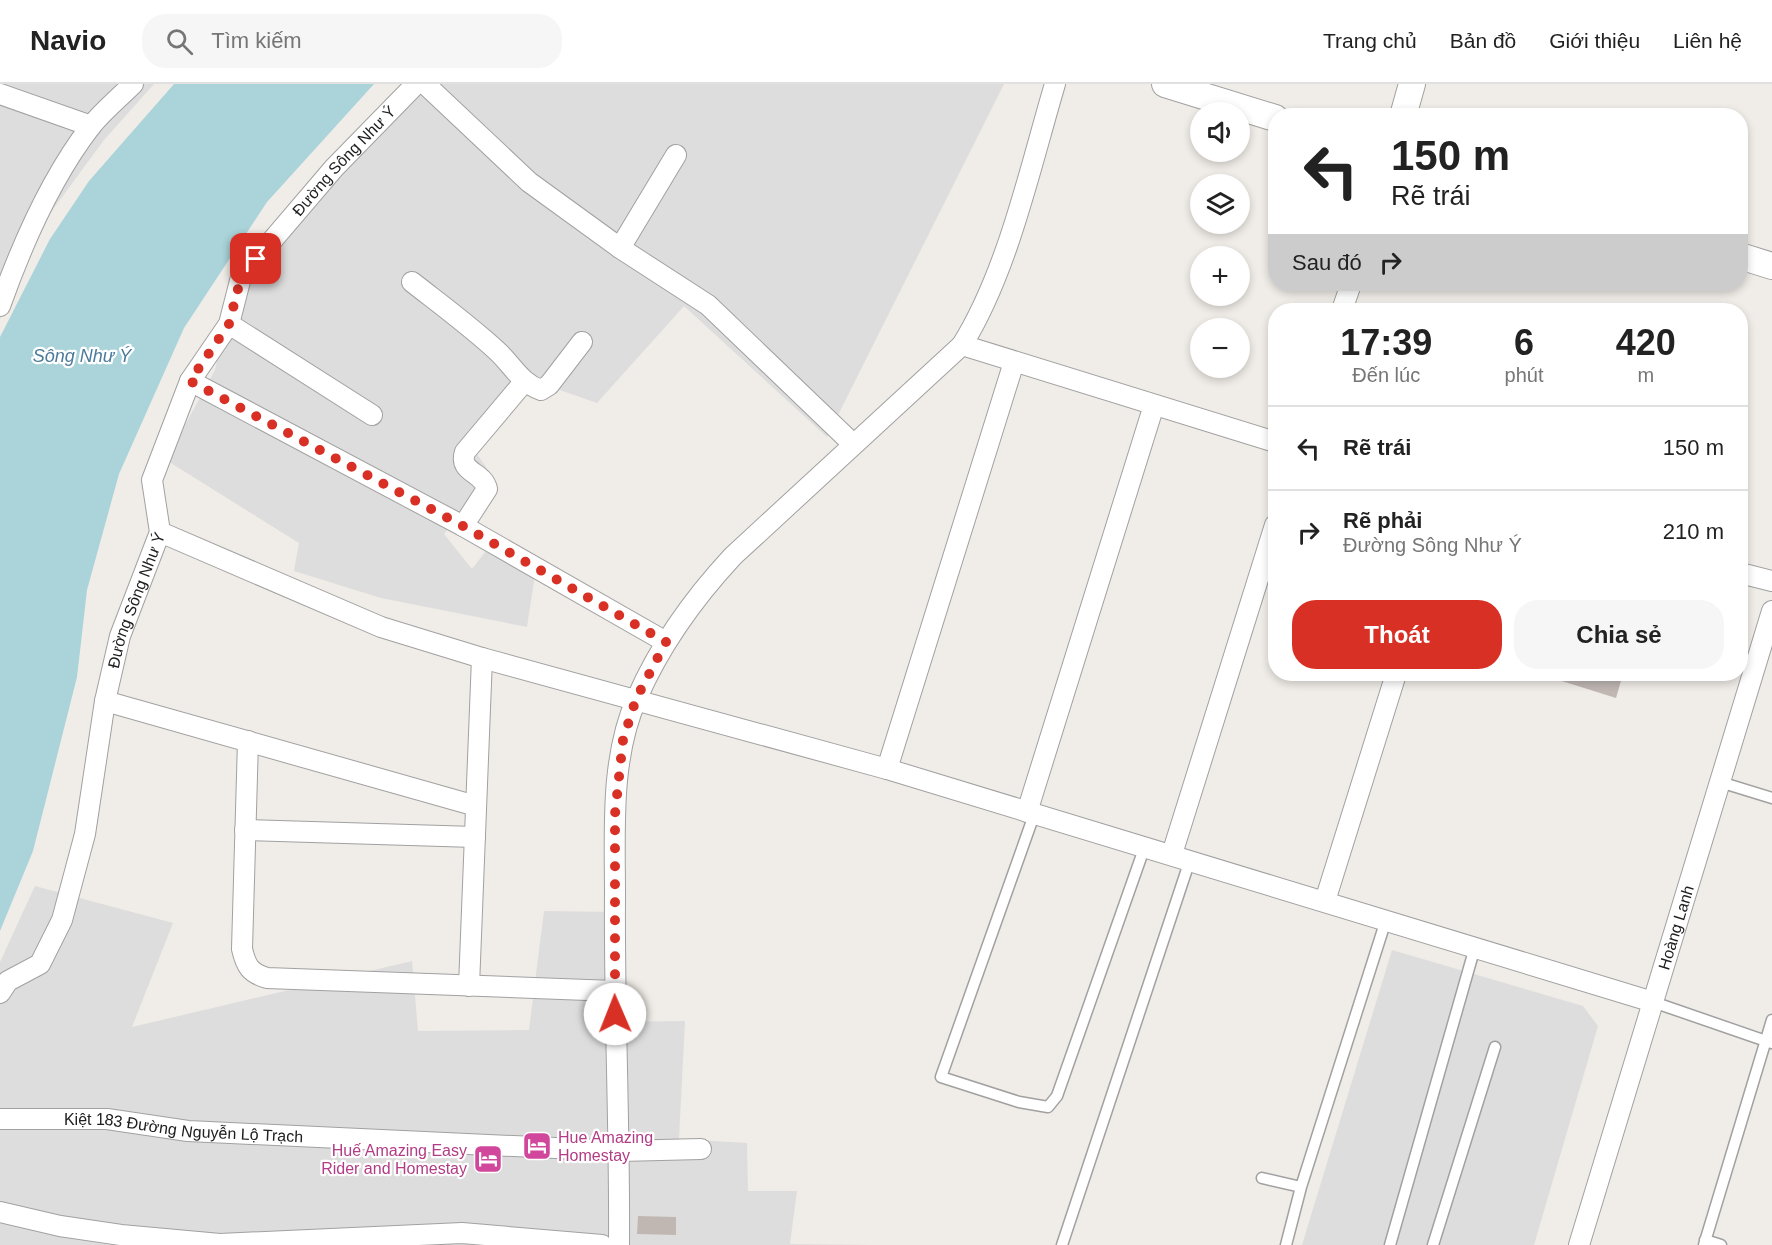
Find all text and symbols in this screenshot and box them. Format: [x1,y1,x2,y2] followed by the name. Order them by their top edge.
[142,14,562,68] search box
[30,25,106,56] text: Navio
[163,25,196,58] icon: search
[211,28,302,53] text: Tìm kiếm
[1323,29,1417,52] text: Trang chủ
[1450,29,1516,52] text: Bản đồ
[1549,29,1640,52] text: Giới thiệu
[1673,29,1742,52] text: Liên hệ
[289,102,399,219] street label: Đường Sông Như Ý
[1190,102,1250,378] map controls
[1190,102,1250,162] button: sound
[1292,132,1370,210] icon: left
[1391,132,1510,179] text: 150 m
[1190,174,1250,234] button: layers
[1391,181,1471,211] text: Rẽ trái
[230,233,281,284] pin
[239,242,272,275] icon: arrive
[1190,246,1250,306] button: +
[1374,246,1407,279] icon: right
[1292,250,1362,275] text: Sau đó
[1190,318,1250,378] button: −
[1340,322,1432,363] text: 17:39
[1514,322,1534,363] text: 6
[1616,322,1676,363] text: 420
[33,346,133,366] water label: Sông Như Ý
[1352,364,1420,386] text: Đến lúc
[1505,364,1543,386] text: phút
[1637,364,1654,386] text: m
[1292,432,1325,465] icon: left
[1343,435,1411,460] text: Rẽ trái
[1663,435,1724,460] text: 150 m
[1343,508,1422,533] text: Rẽ phải
[1292,516,1325,549] icon: right
[1663,519,1724,544] text: 210 m
[105,529,168,670] street label: Đường Sông Như Ý
[1343,534,1522,556] text: Đường Sông Như Ý
[1292,600,1502,669] button: Thoát
[1514,600,1724,669] button: Chia sẻ
[1655,883,1697,972] street label: Hoàng Lanh
[583,982,647,1046] position arrow
[64,1111,303,1145] street label: Kiệt 183 Đường Nguyễn Lộ Trạch
[558,1129,653,1164] place label: Hue Amazing Homestay
[521,1130,553,1162] hotel icon: Hue Amazing Homestay
[321,1142,467,1177] place label: Huế Amazing Easy Rider and Homestay
[472,1143,504,1175] hotel icon: Huế Amazing Easy Rider and Homestay

